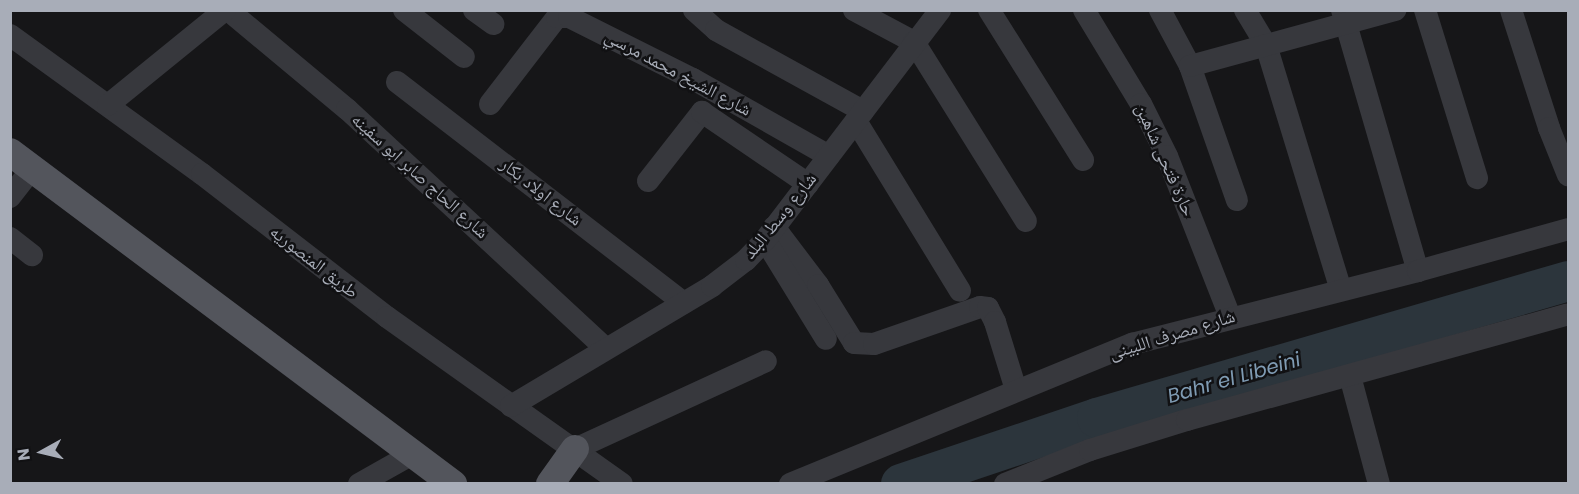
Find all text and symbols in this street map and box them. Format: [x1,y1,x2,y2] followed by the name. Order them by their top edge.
[601,25,755,121] street label: شارع الشيخ محمد مرسي
[1131,100,1199,220] street label: حارة فتحى شاهين
[347,109,493,243] street label: شارع الحاج صابر ابو سفينه
[496,153,586,231] street label: شارع اولاد بكار
[739,169,821,263] street label: شارع وسط البلد
[266,221,362,303] street label: طريق المنصوريه
[1106,306,1238,364] street label: شارع مصرف اللبينى
[1165,348,1303,408] water label: Bahr el Libeini
[12,422,72,482] north arrow
[11,447,36,462] text: N

